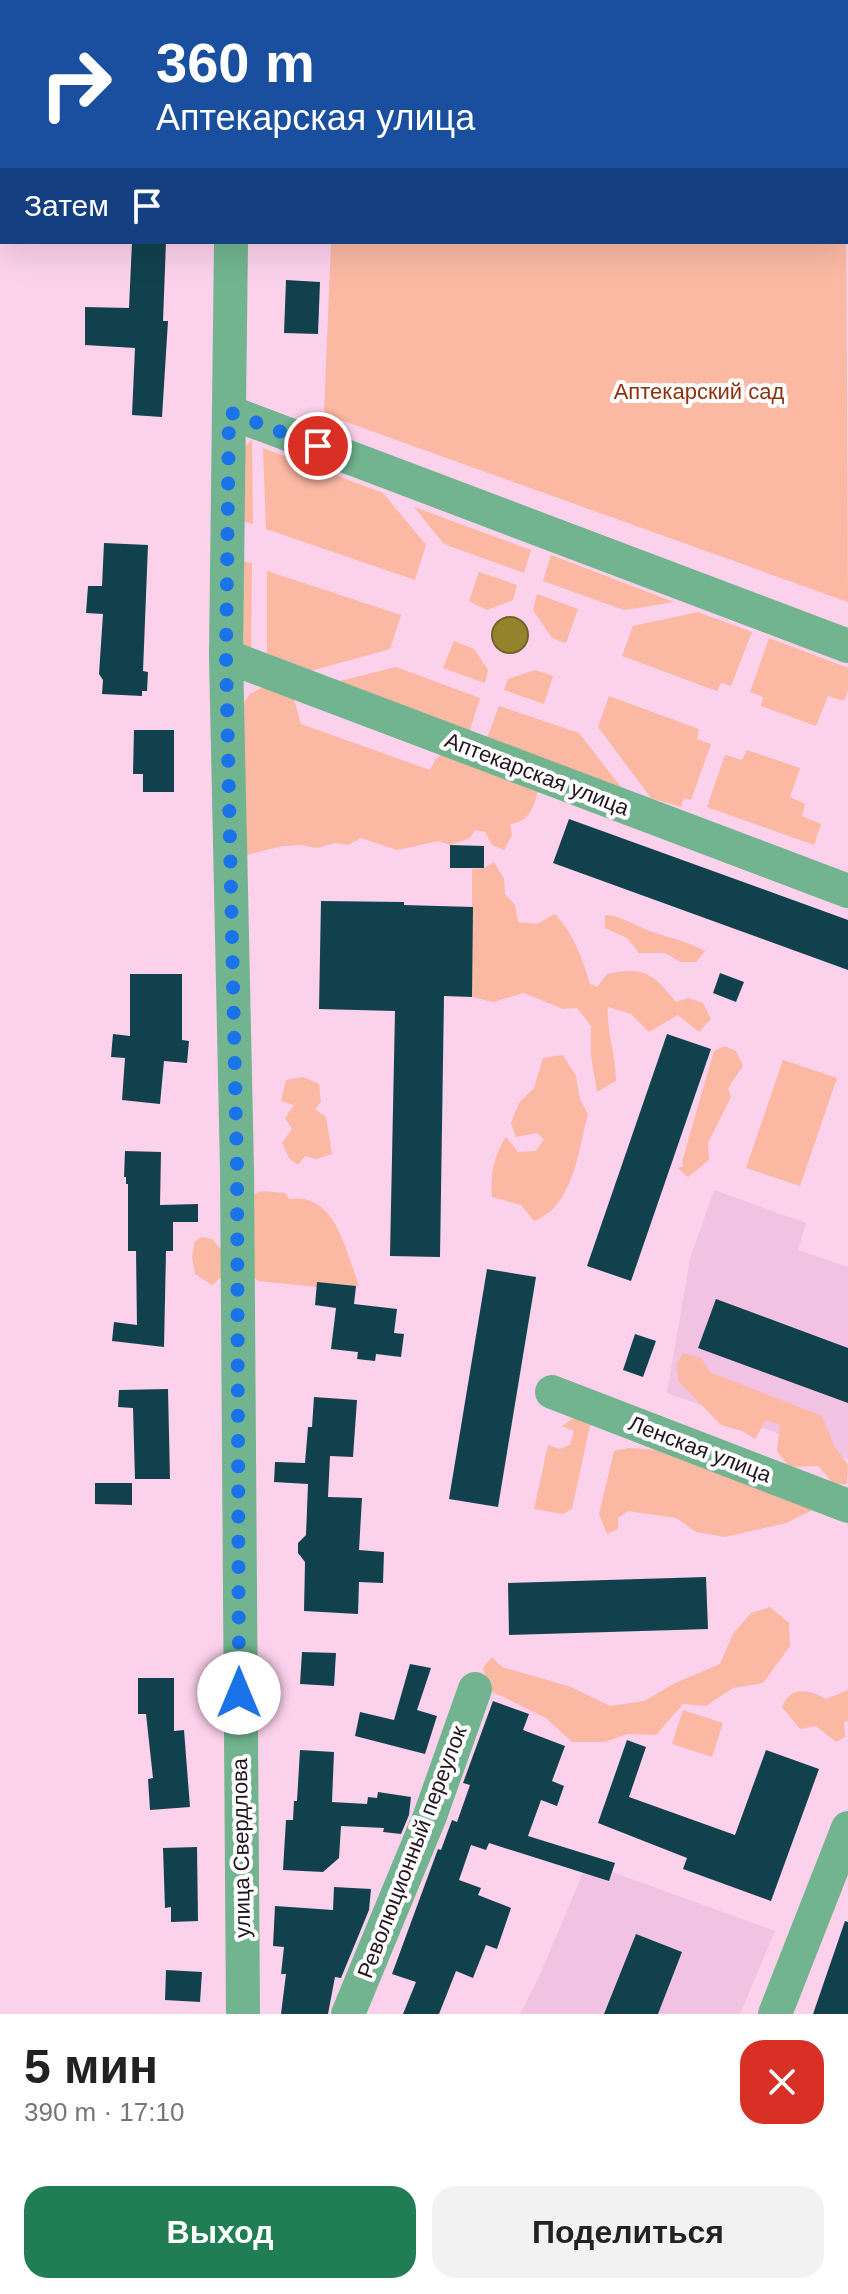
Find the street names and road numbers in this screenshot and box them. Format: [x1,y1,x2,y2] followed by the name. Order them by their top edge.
[441,727,633,821] street label: Аптекарская улица
[625,1410,776,1488] street label: Ленская улица
[352,1722,472,1982] street label: Революционный переулок
[227,1757,255,1938] street label: улица Свердлова

